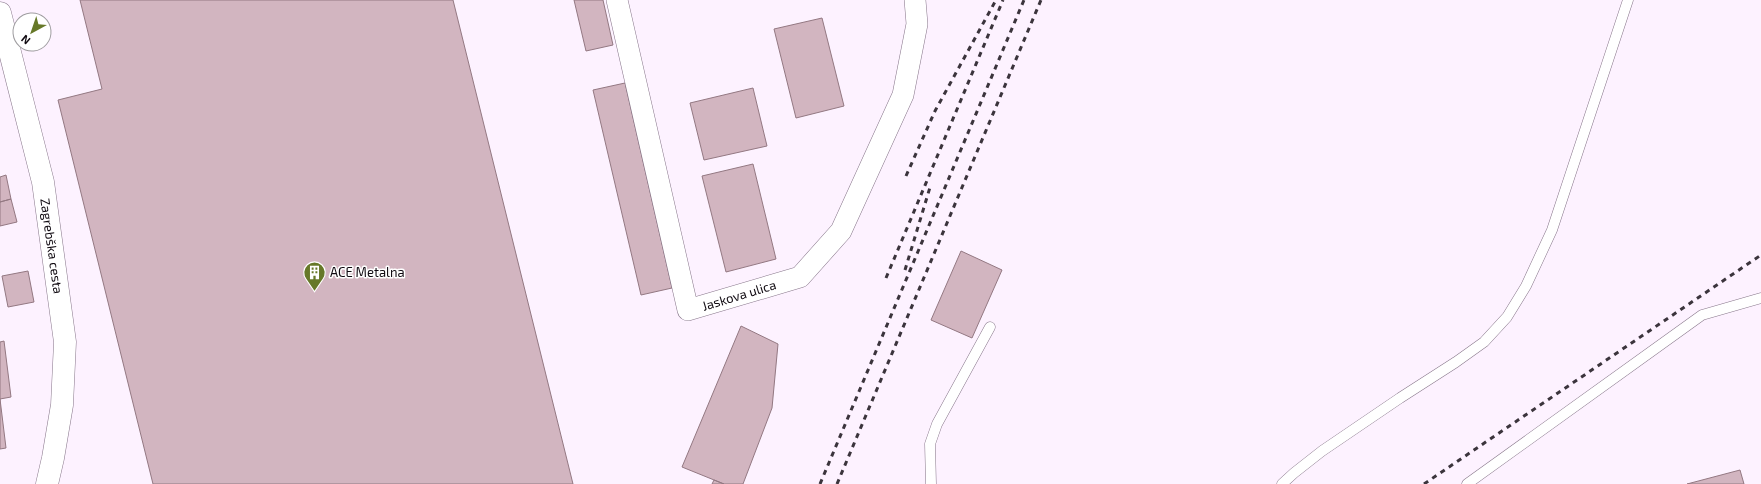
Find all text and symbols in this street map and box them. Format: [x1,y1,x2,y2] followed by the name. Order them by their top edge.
[12,12,52,52] north arrow
[18,32,32,48] text: N
[37,197,67,295] street label: Zagrebška cesta
[302,259,328,292] building icon: ACE Metalna
[330,264,405,280] place label: ACE Metalna
[700,276,778,314] street label: Jaskova ulica

